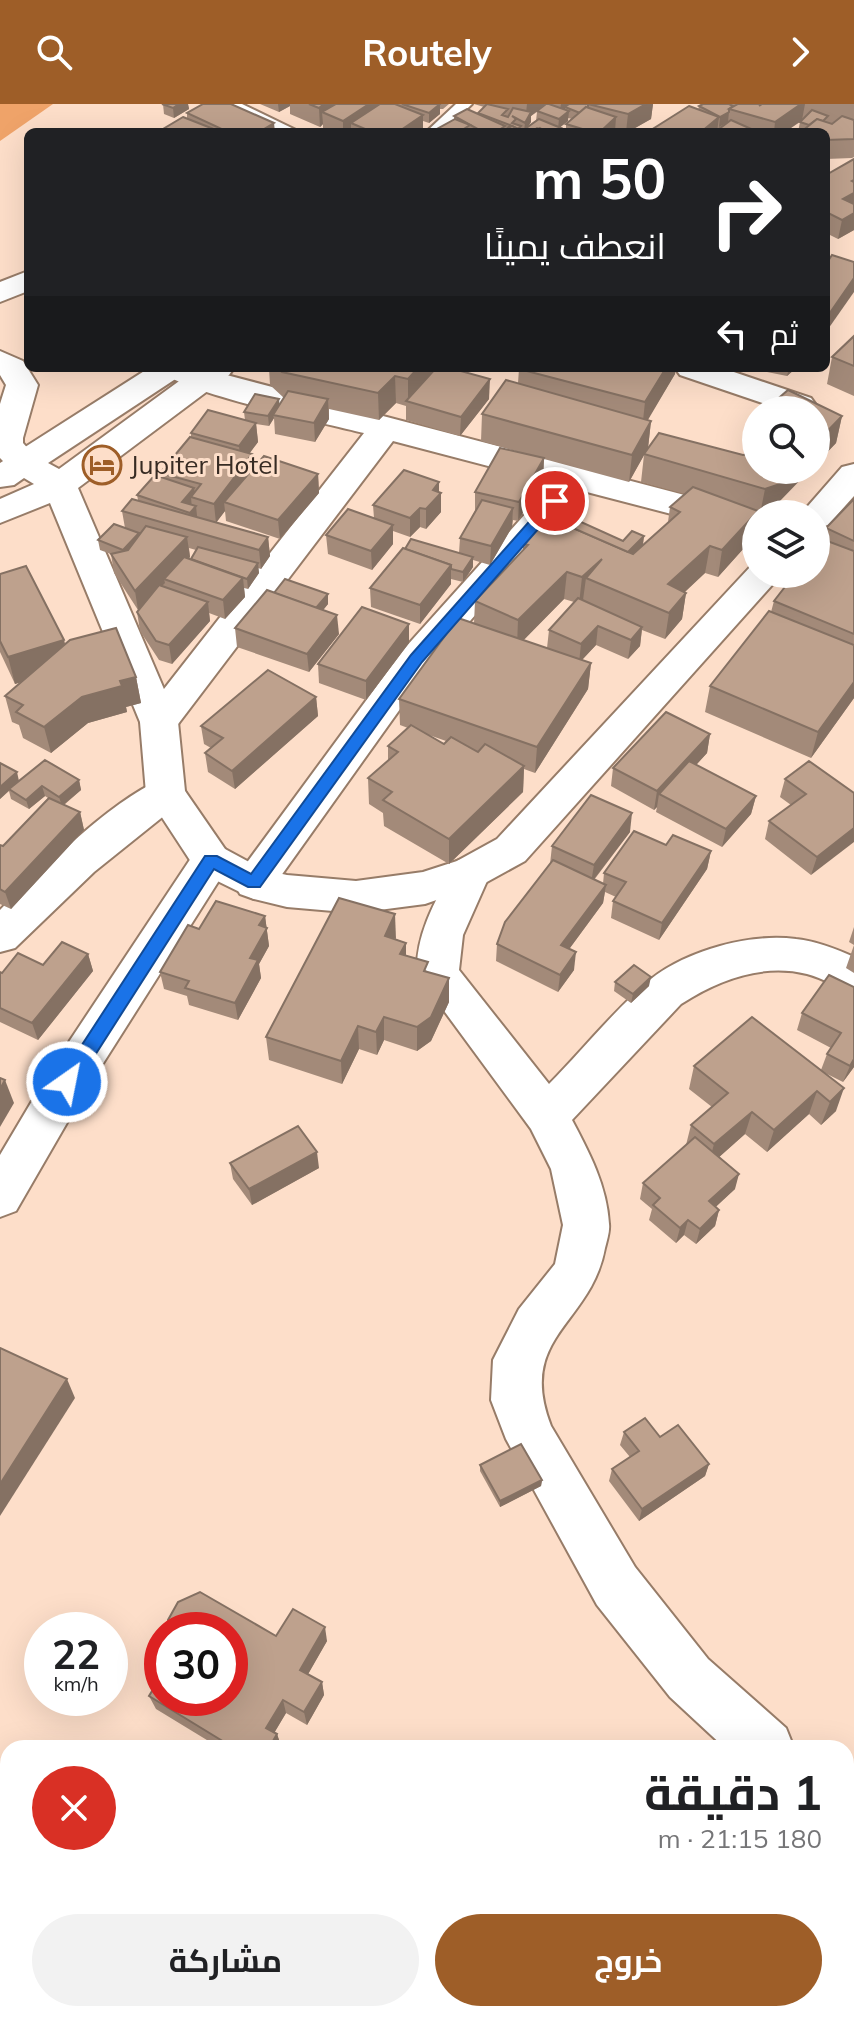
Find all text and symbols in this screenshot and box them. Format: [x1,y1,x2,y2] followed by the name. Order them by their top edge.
[32,30,76,74] icon: search
[362,30,492,75] text: Routely
[778,30,822,74] icon: forward
[533,143,666,213] text: 50 m
[694,160,798,264] icon: right
[484,223,666,268] text: انعطف يمينًا
[710,312,754,356] icon: left
[770,315,798,353] text: ثم
[742,396,830,588] map controls
[742,396,830,484] button: search
[81,444,123,486] hotel icon: Jupiter Hotel
[130,448,279,481] place label: Jupiter Hotel
[521,467,589,535] pin
[533,479,577,523] icon: arrive
[742,500,830,588] button: layers
[25,1040,109,1124] position arrow
[144,1612,248,1716] speed limit sign: 30
[52,1629,100,1679] text: 22
[53,1671,99,1696] text: km/h
[644,1762,822,1822] text: 1 دقيقة
[32,1766,116,1850] button: close
[658,1822,822,1855] text: 180 m · 21:15
[32,1914,419,2006] button: مشاركة
[435,1914,822,2006] button: خروج

